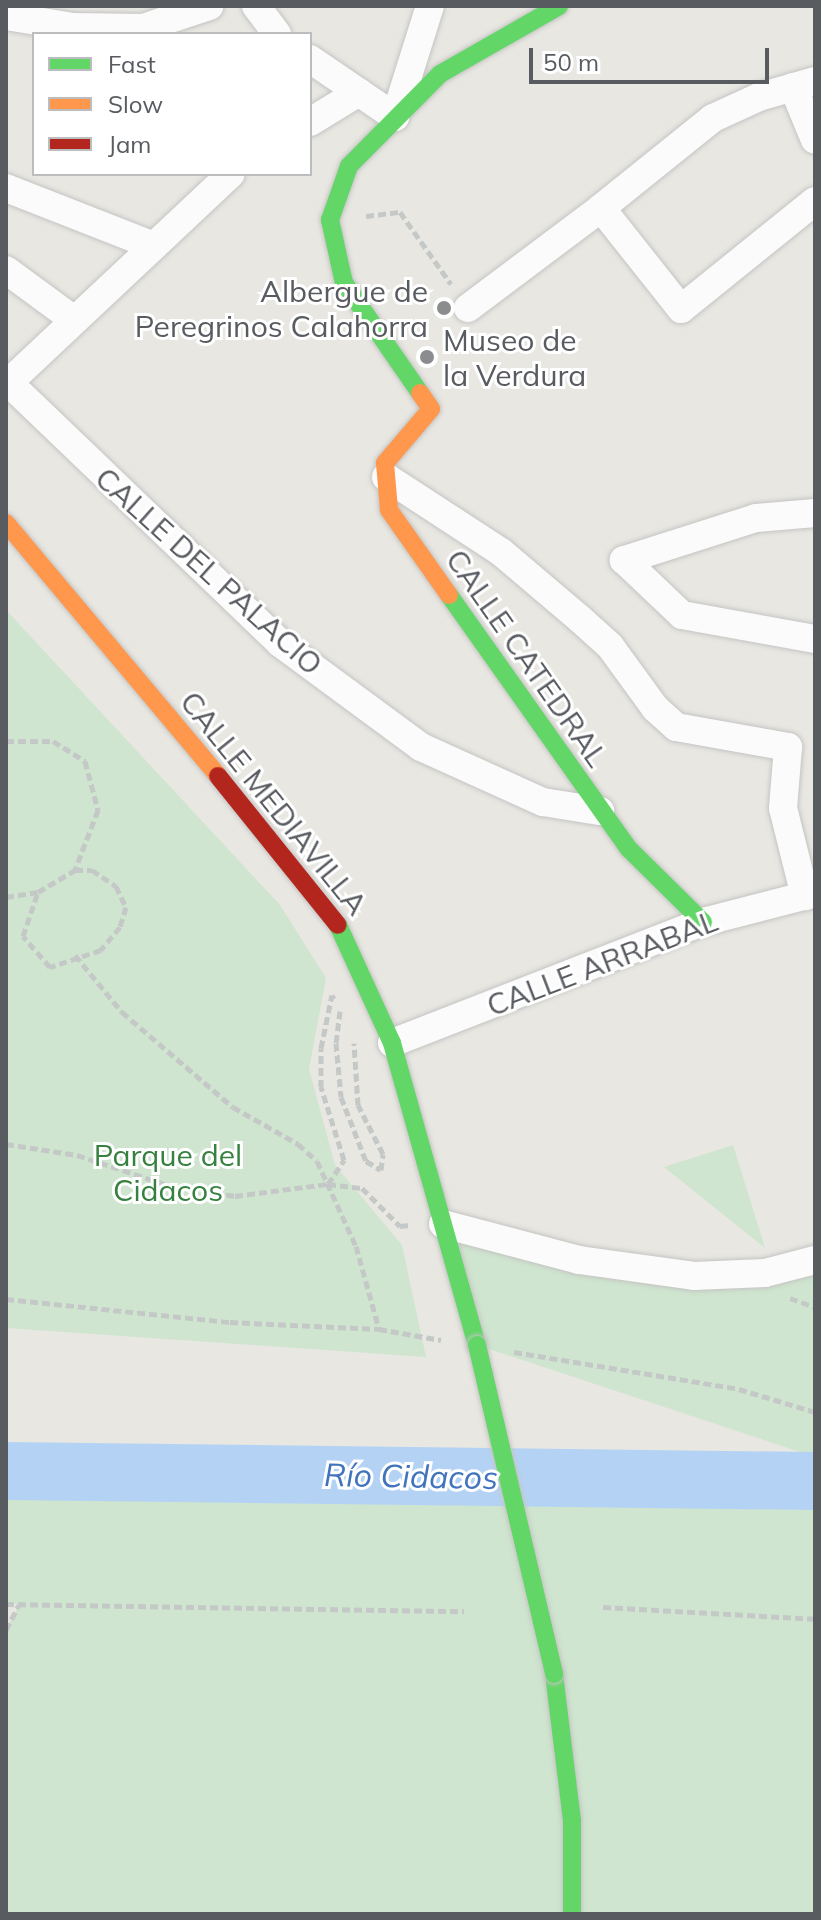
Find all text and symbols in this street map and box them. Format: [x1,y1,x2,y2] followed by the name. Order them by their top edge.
[32,32,312,176] legend
[533,32,773,82] scale bar
[543,47,599,77] text: 50 m
[108,49,156,79] text: Fast
[108,89,163,119] text: Slow
[108,129,151,159] text: Jam
[135,273,428,344] place label: Albergue de Peregrinos Calahorra
[435,299,453,317] marker: Albergue de Peregrinos Calahorra
[443,322,586,392] place label: Museo de la Verdura
[418,348,436,366] marker: Museo de la Verdura
[88,460,330,682] street label: CALLE DEL PALACIO
[439,542,615,774] street label: CALLE CATEDRAL
[173,684,375,922] street label: CALLE MEDIAVILLA
[482,902,722,1024] street label: CALLE ARRABAL
[94,1137,242,1208] park label: Parque del Cidacos
[324,1455,498,1497] water label: Río Cidacos

